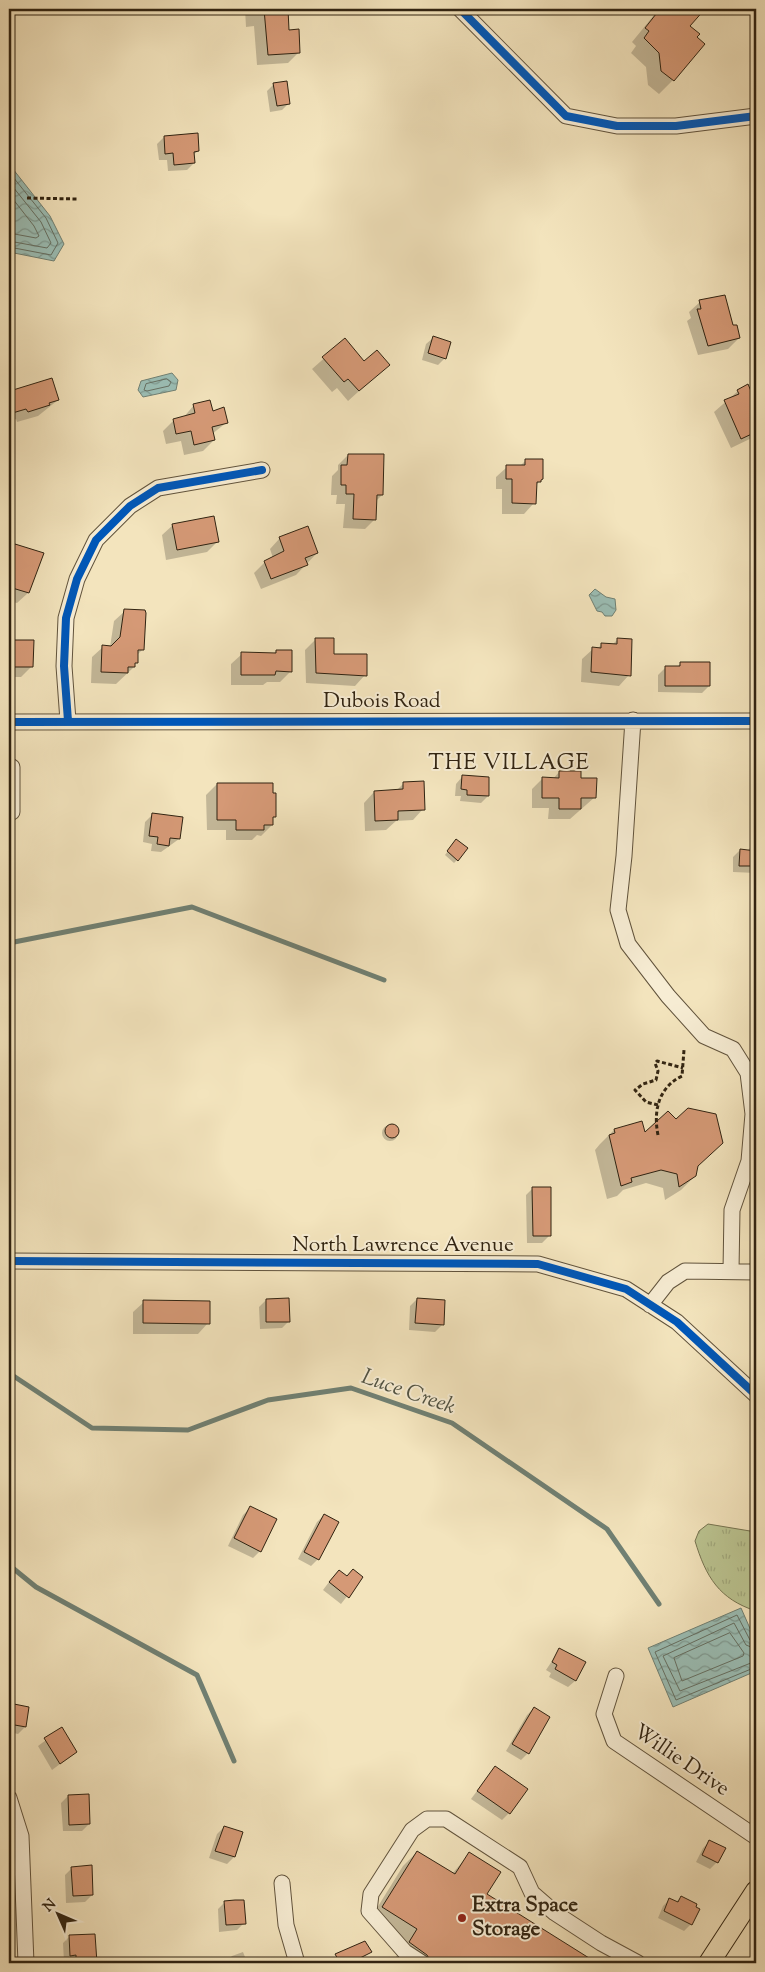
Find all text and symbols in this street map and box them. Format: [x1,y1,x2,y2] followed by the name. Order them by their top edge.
[323,687,441,717] street label: Dubois Road
[428,748,590,780] district label: THE VILLAGE
[292,1231,514,1261] street label: North Lawrence Avenue
[357,1362,459,1424] water label: Luce Creek
[627,1718,735,1804] street label: Willie Drive
[32,1890,82,1940] north arrow
[472,1891,578,1945] place label: Extra Space Storage
[39,1895,61,1917] text: N
[456,1912,468,1924] marker: Extra Space Storage

